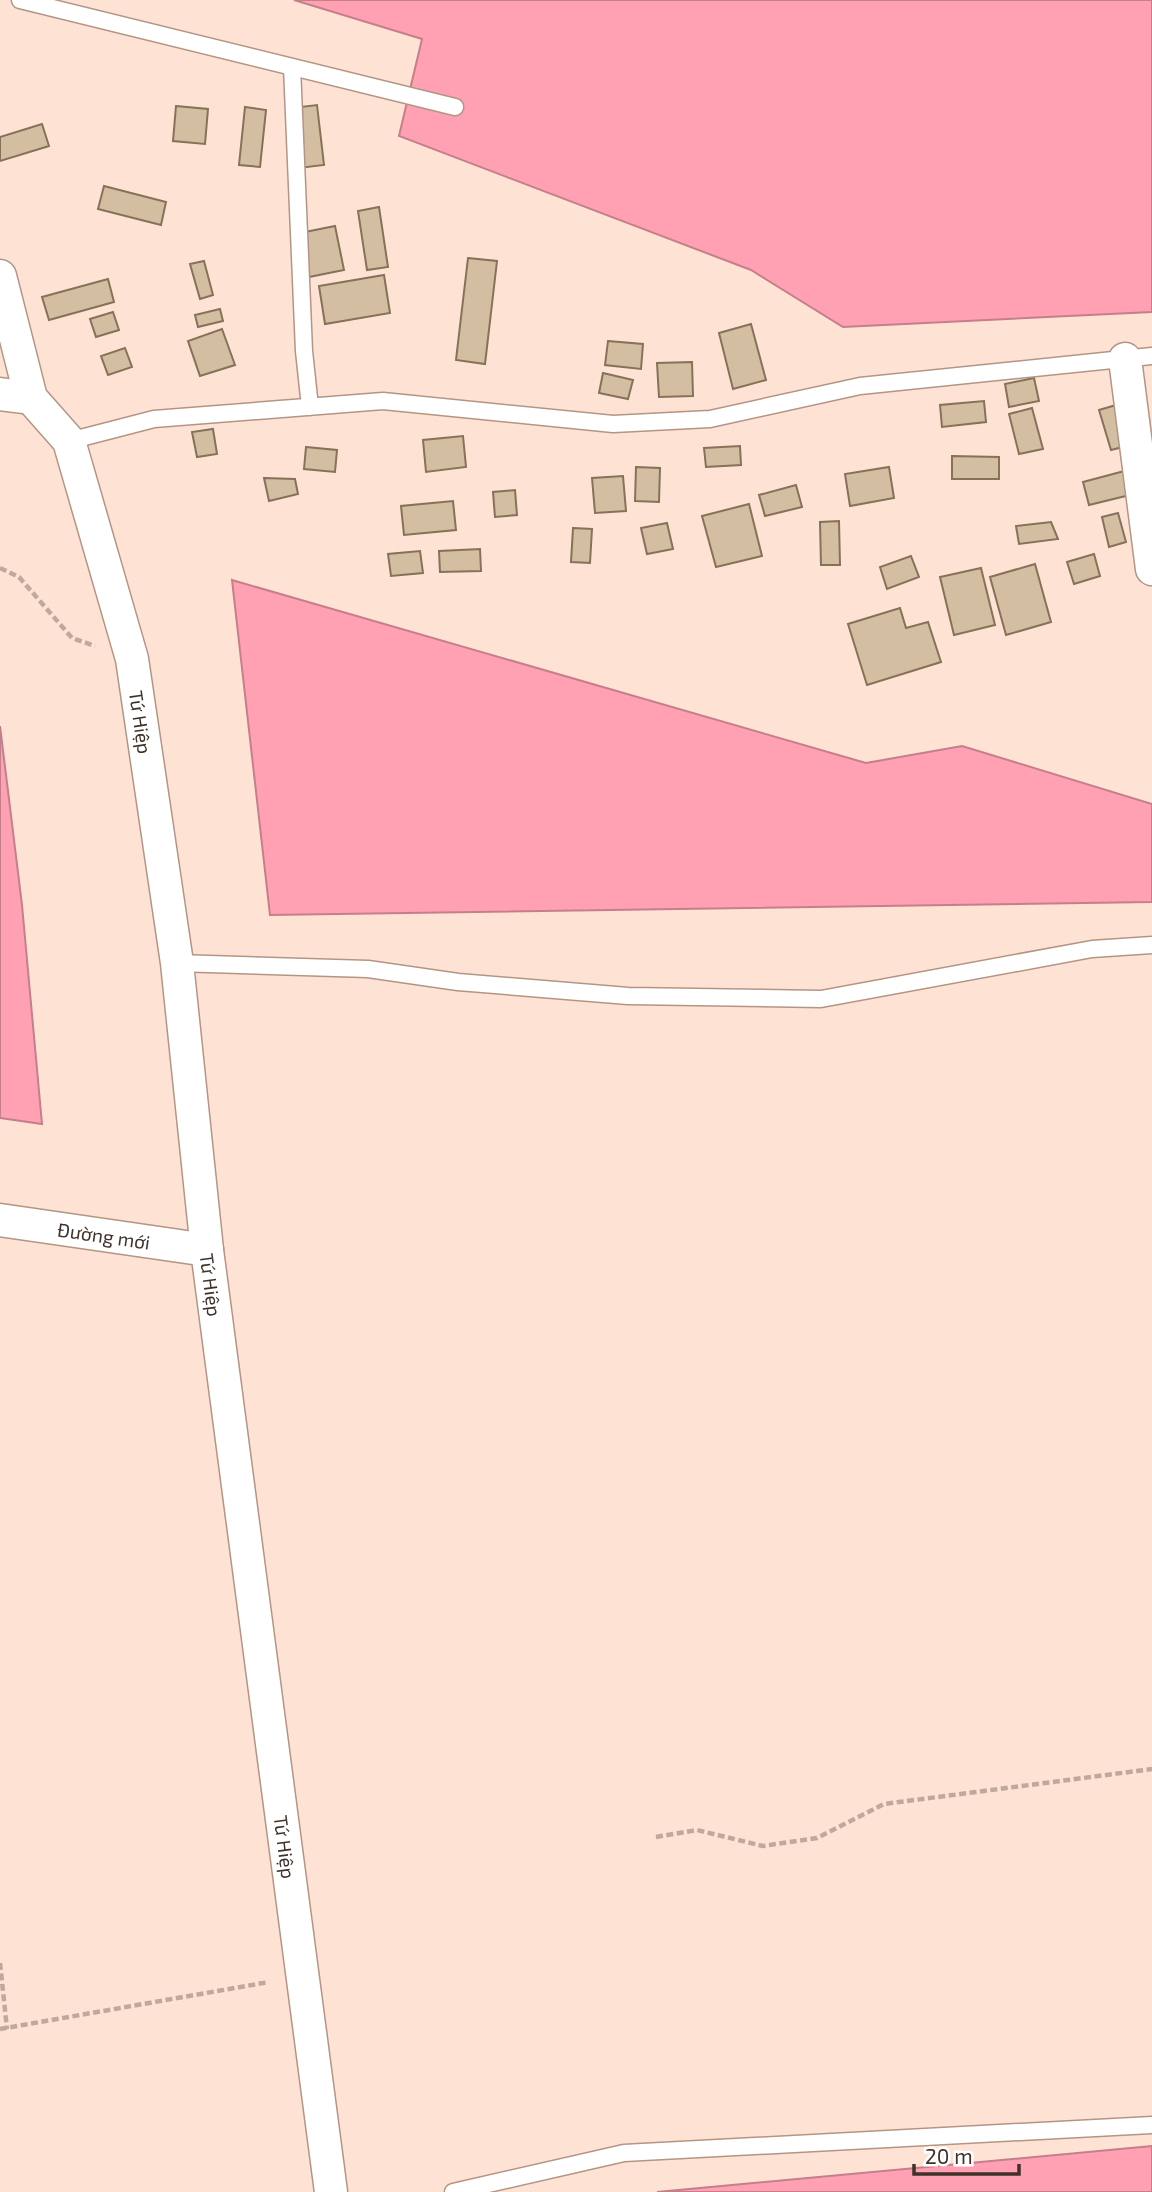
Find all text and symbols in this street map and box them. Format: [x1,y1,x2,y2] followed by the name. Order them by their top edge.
[125,689,157,755] street label: Tứ Hiệp
[56,1217,152,1253] street label: Đường mới
[196,1252,227,1318] street label: Tứ Hiệp
[270,1814,301,1880] street label: Tứ Hiệp
[914,2132,1019,2176] scale bar
[925,2143,973,2168] text: 20 m

